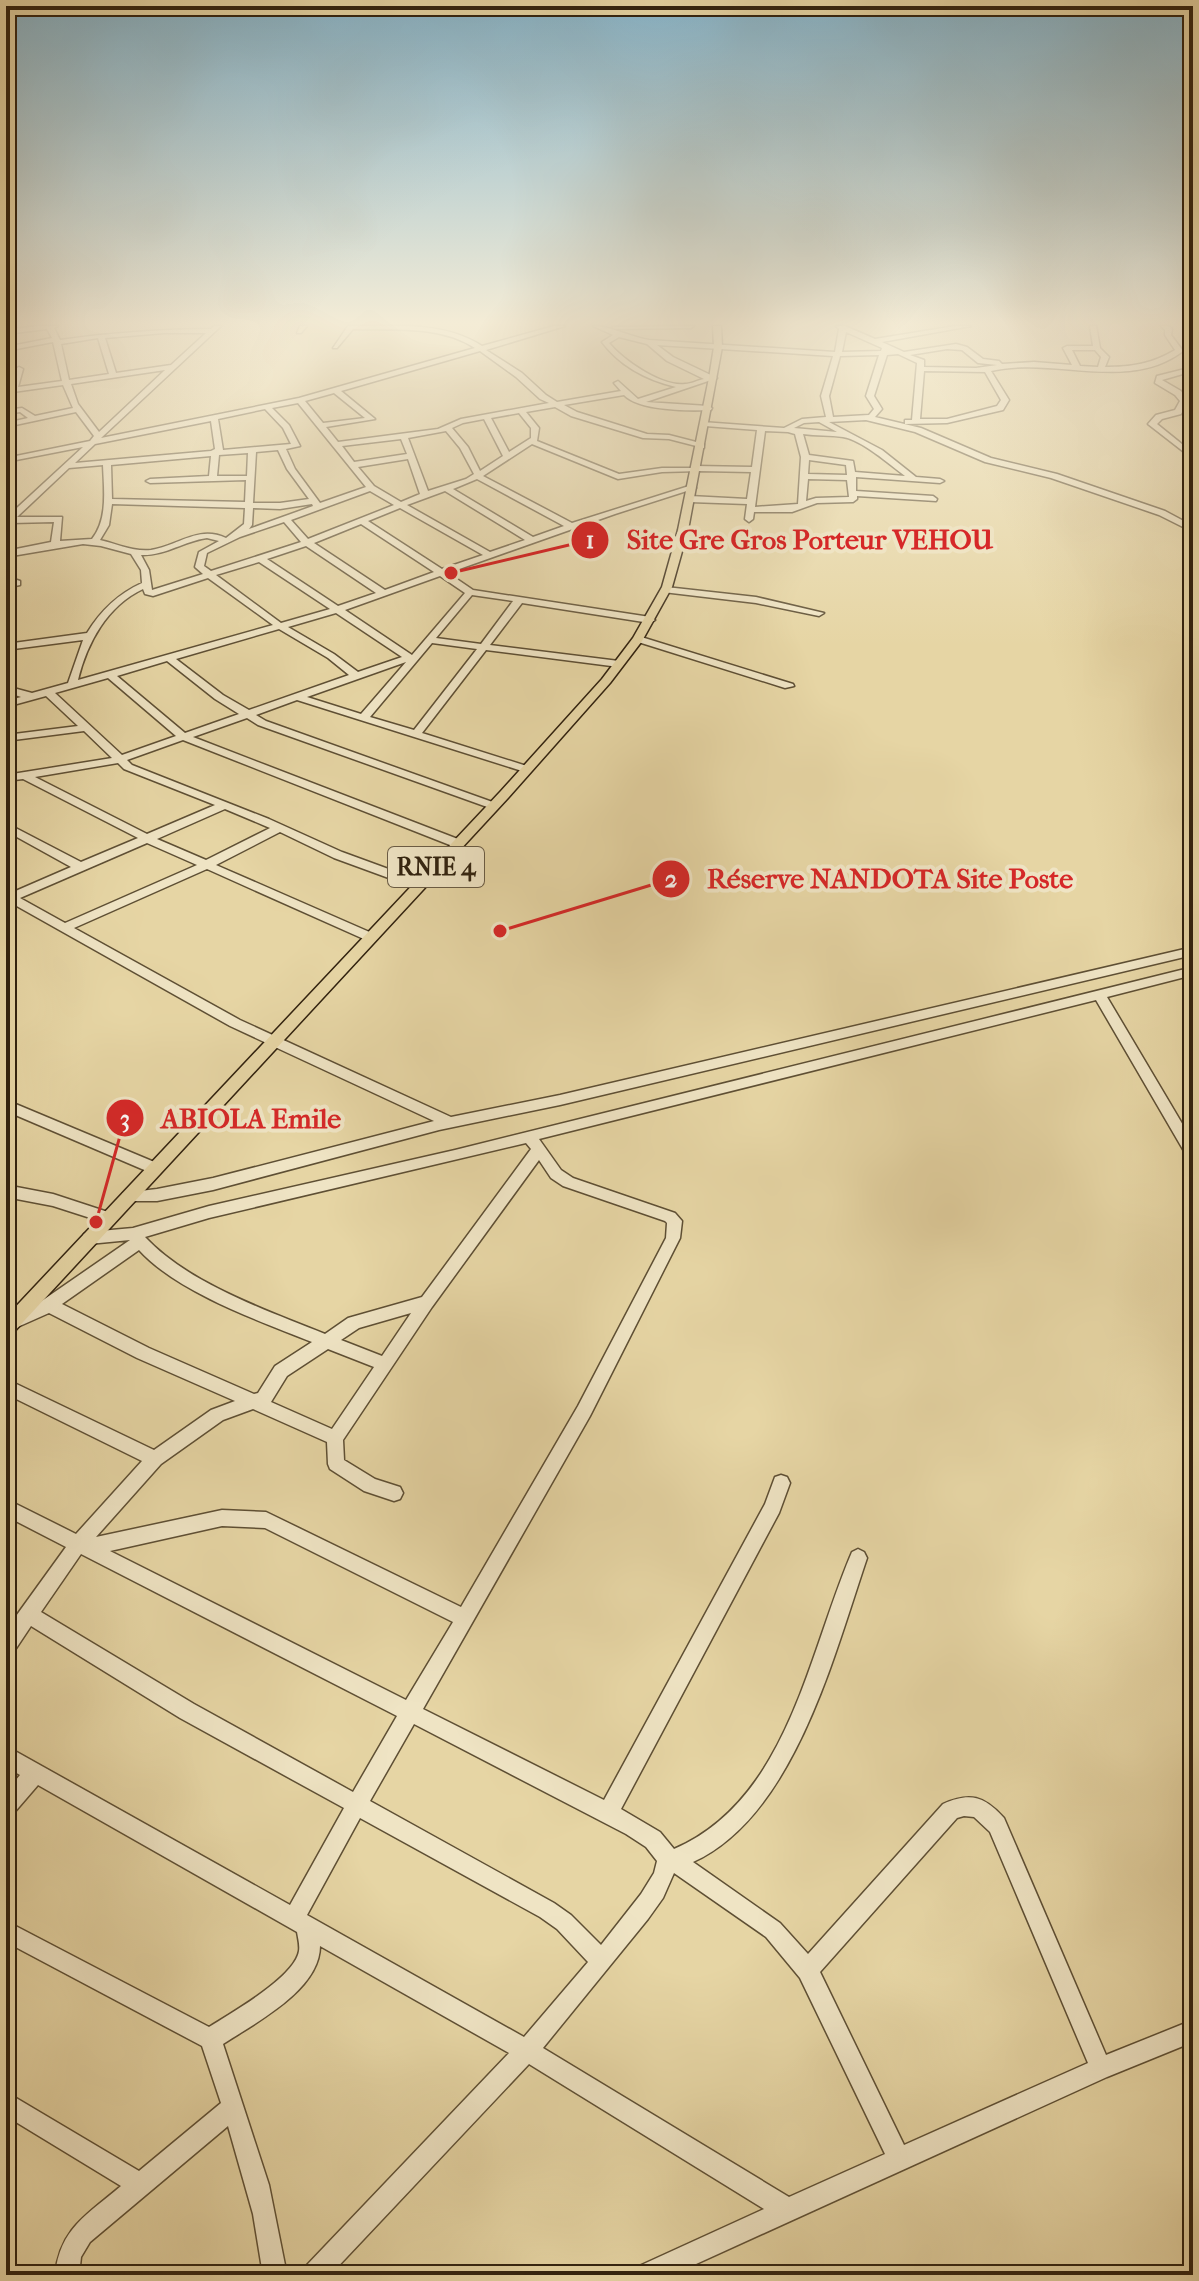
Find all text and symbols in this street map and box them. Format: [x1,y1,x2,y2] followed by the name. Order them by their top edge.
[570,514,1009,566] callout: Site Gre Gros Porteur VEHOU
[627,523,993,556] text: Site Gre Gros Porteur VEHOU
[586,526,594,554] text: 1
[388,847,484,887] road number: RNIE 4
[651,853,1089,905] callout: Réserve NANDOTA Site Poste
[707,862,1073,895] text: Réserve NANDOTA Site Poste
[665,865,677,893] text: 2
[105,1092,357,1144] callout: ABIOLA Emile
[159,1102,341,1135] text: ABIOLA Emile
[120,1105,130,1133] text: 3

